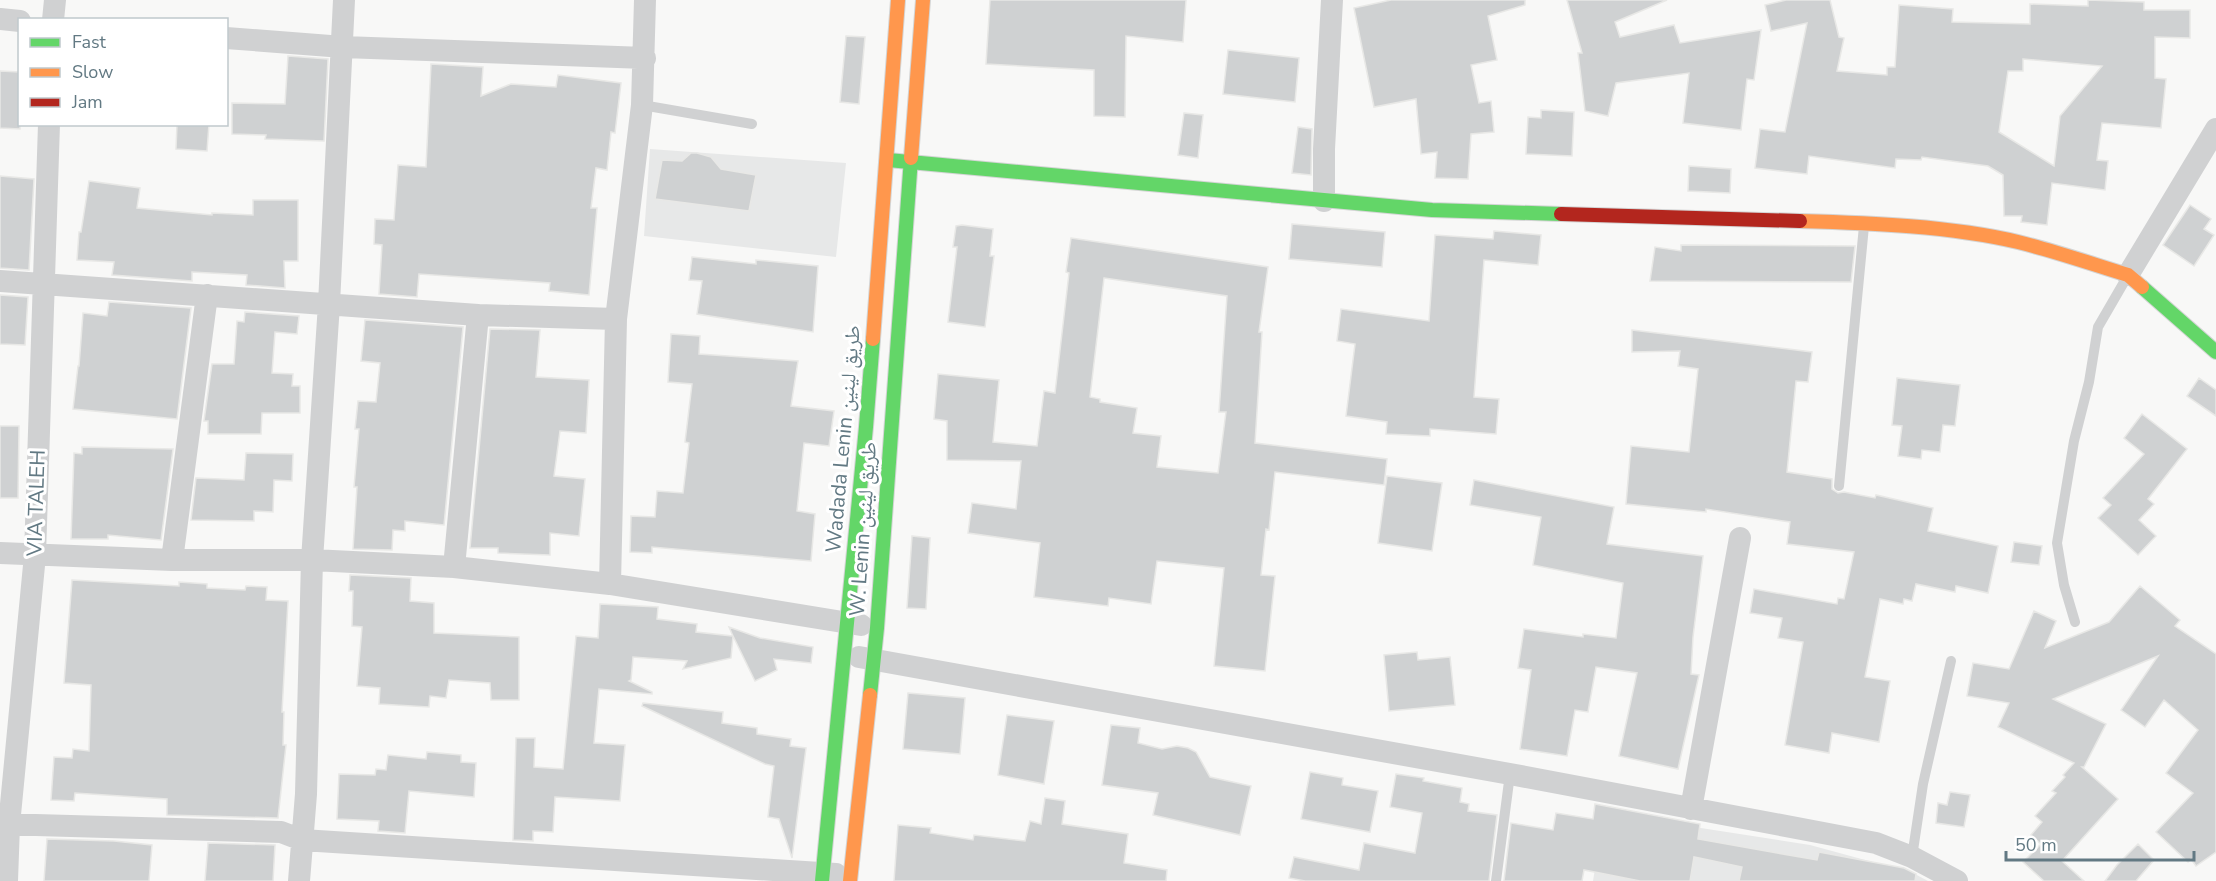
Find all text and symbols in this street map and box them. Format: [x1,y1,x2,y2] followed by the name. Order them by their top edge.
[18,18,228,126] legend
[72,30,107,54] text: Fast
[72,60,113,84] text: Slow
[71,90,103,114] text: Jam
[819,324,867,554] street label: Wadada Lenin طريق لينين
[843,441,883,617] street label: W. Lenin طريق لينين
[20,449,52,558] street label: VIA TALEH
[2006,824,2194,862] scale bar
[2015,833,2057,857] text: 50 m

